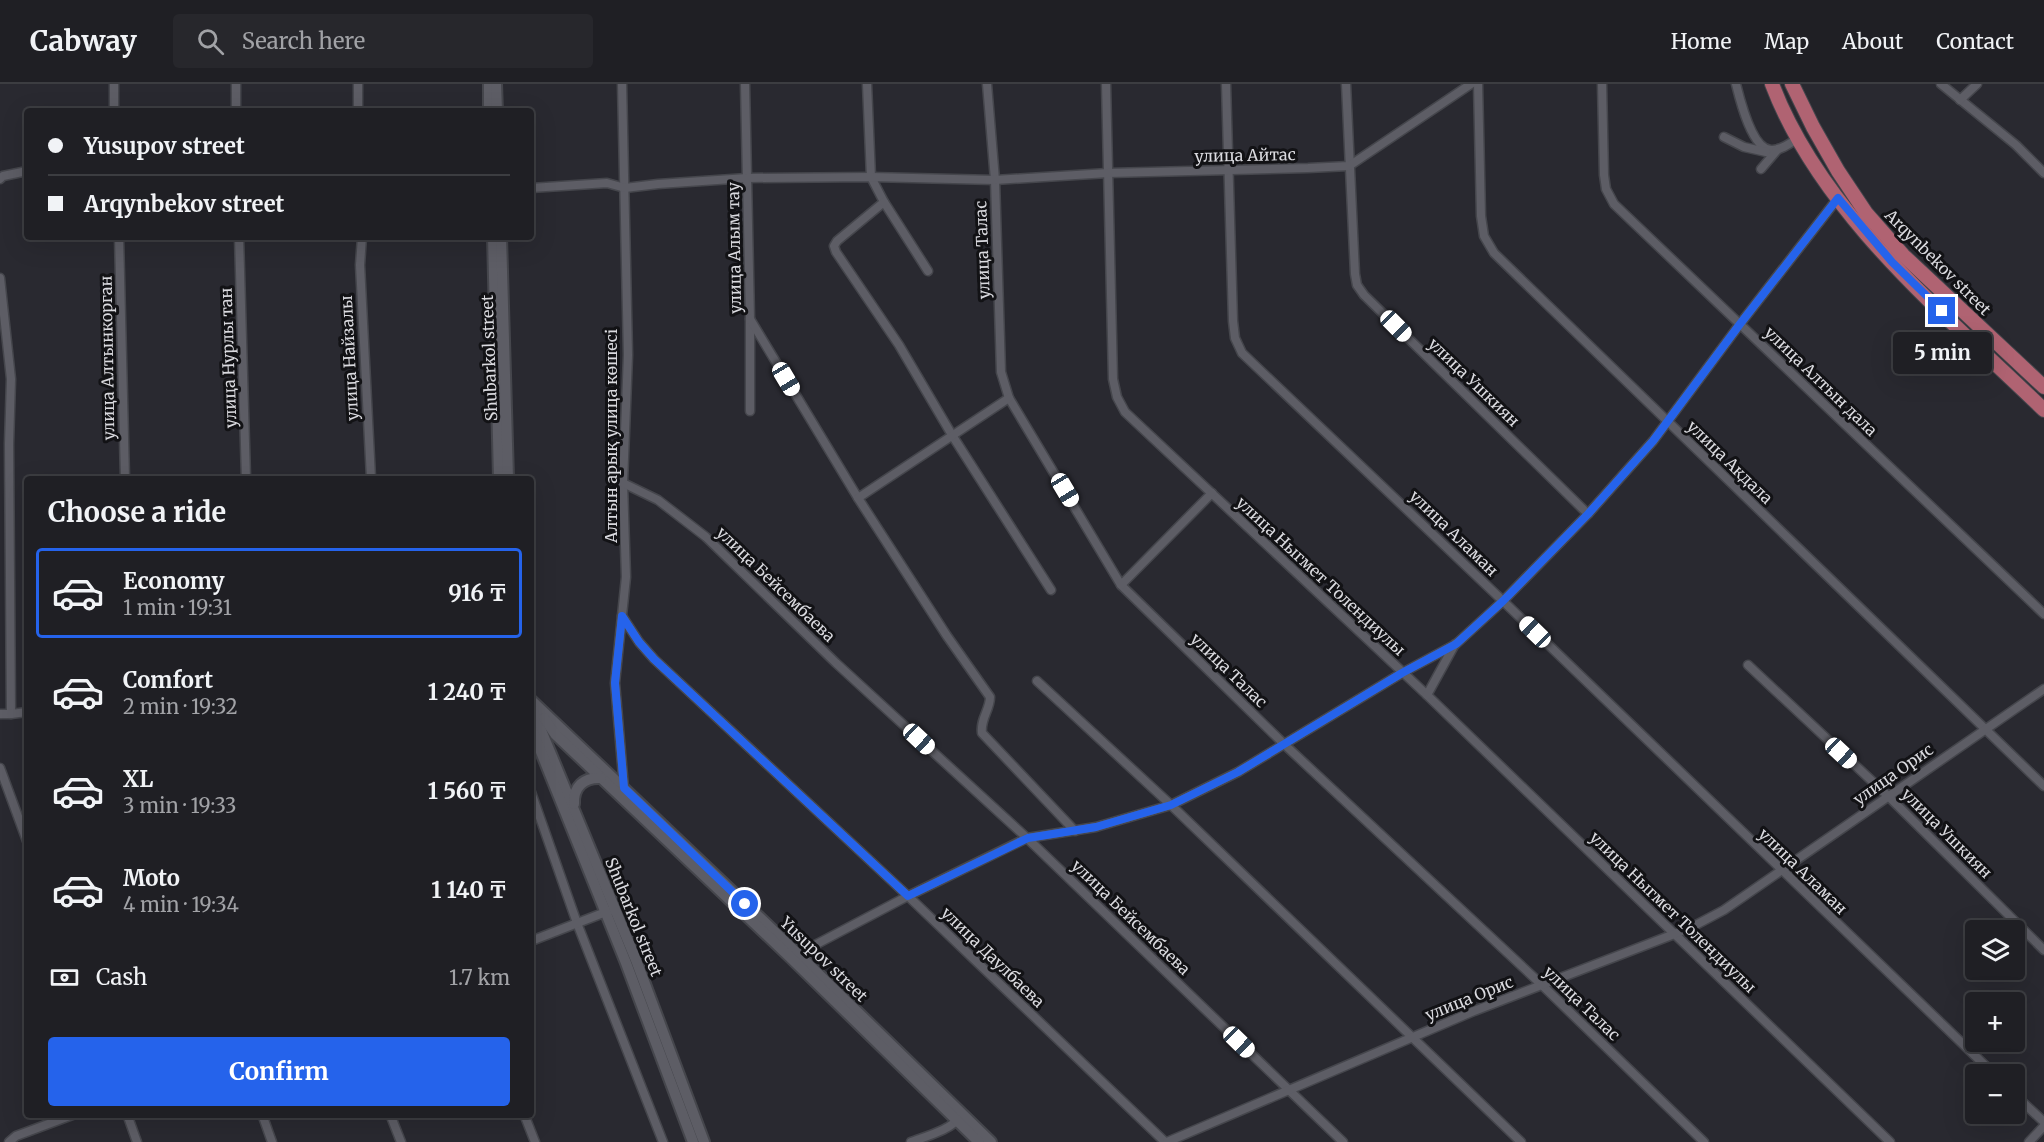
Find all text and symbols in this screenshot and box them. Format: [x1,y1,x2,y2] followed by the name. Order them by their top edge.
[173,14,593,68] search box
[30,23,137,59] text: Cabway
[194,25,227,58] icon: search
[242,27,365,55] text: Search here
[1671,28,1731,55] text: Home
[1764,28,1809,55] text: Map
[1842,28,1903,55] text: About
[1936,28,2014,55] text: Contact
[84,132,245,160] text: Yusupov street
[1194,144,1296,166] street label: улица Айтас
[723,181,745,314] street label: улица Алым тау
[84,190,284,218] text: Arqynbekov street
[970,200,994,300] street label: улица Талас
[1880,204,1996,320] street label: Arqynbekov street
[96,275,118,441] street label: улица Алтынкорган
[216,287,240,429] street label: улица Нурлы тан
[477,294,501,422] street label: Shubarkol street
[336,295,362,421] street label: улица Найзалы
[1928,297,1955,324] route end
[1377,307,1415,345] car
[1760,322,1882,440] street label: улица Алтын дала
[601,329,621,544] street label: Алтын арық улица көшесі
[1892,332,1992,374] callout: 5 min
[1424,333,1524,431] street label: улица Ушкиян
[1914,340,1971,365] text: 5 min
[769,359,803,399] car
[1683,416,1777,508] street label: улица Акдала
[1048,470,1082,510] car
[1406,486,1502,580] street label: улица Аламан
[1232,492,1410,660] street label: улица Ныгмет Толендиулы
[48,495,226,529] text: Choose a ride
[712,522,840,646] street label: улица Бейсембаева
[51,566,105,620] icon: car
[123,567,224,595] text: Economy
[448,579,507,607] text: 916 ₸
[123,595,232,620] text: 1 min · 19:31
[1516,613,1554,651] car
[1187,629,1271,711] street label: улица Талас
[51,665,105,719] icon: car
[123,666,213,694] text: Comfort
[428,678,507,706] text: 1 240 ₸
[123,694,238,719] text: 2 min · 19:32
[900,720,938,758] car
[1822,734,1860,772] car
[1849,739,1937,809] street label: улица Орис
[51,764,105,818] icon: car
[123,765,153,793] text: XL
[428,777,507,805] text: 1 560 ₸
[1898,784,1996,882] street label: улица Ушкиян
[123,793,237,818] text: 3 min · 19:33
[1755,824,1851,918] street label: улица Аламан
[1586,827,1761,997] street label: улица Ныгмет Толендиулы
[601,855,667,980] street label: Shubarkol street
[1067,855,1195,979] street label: улица Бейсембаева
[51,863,105,917] icon: car
[123,864,180,892] text: Moto
[431,876,507,904] text: 1 140 ₸
[731,890,758,917] route start
[123,892,239,917] text: 4 min · 19:34
[937,903,1049,1012] street label: улица Даулбаева
[775,912,872,1006] street label: Yusupov street
[1965,920,2025,1124] map controls
[1965,920,2025,980] button: layers
[48,961,81,994] icon: cash
[1540,962,1624,1044] street label: улица Талас
[96,963,147,991] text: Cash
[449,965,510,990] text: 1.7 km
[1422,971,1516,1025] street label: улица Орис
[1965,992,2025,1052] button: +
[1220,1023,1258,1061] car
[48,1037,510,1106] button: Confirm
[1965,1064,2025,1124] button: −

